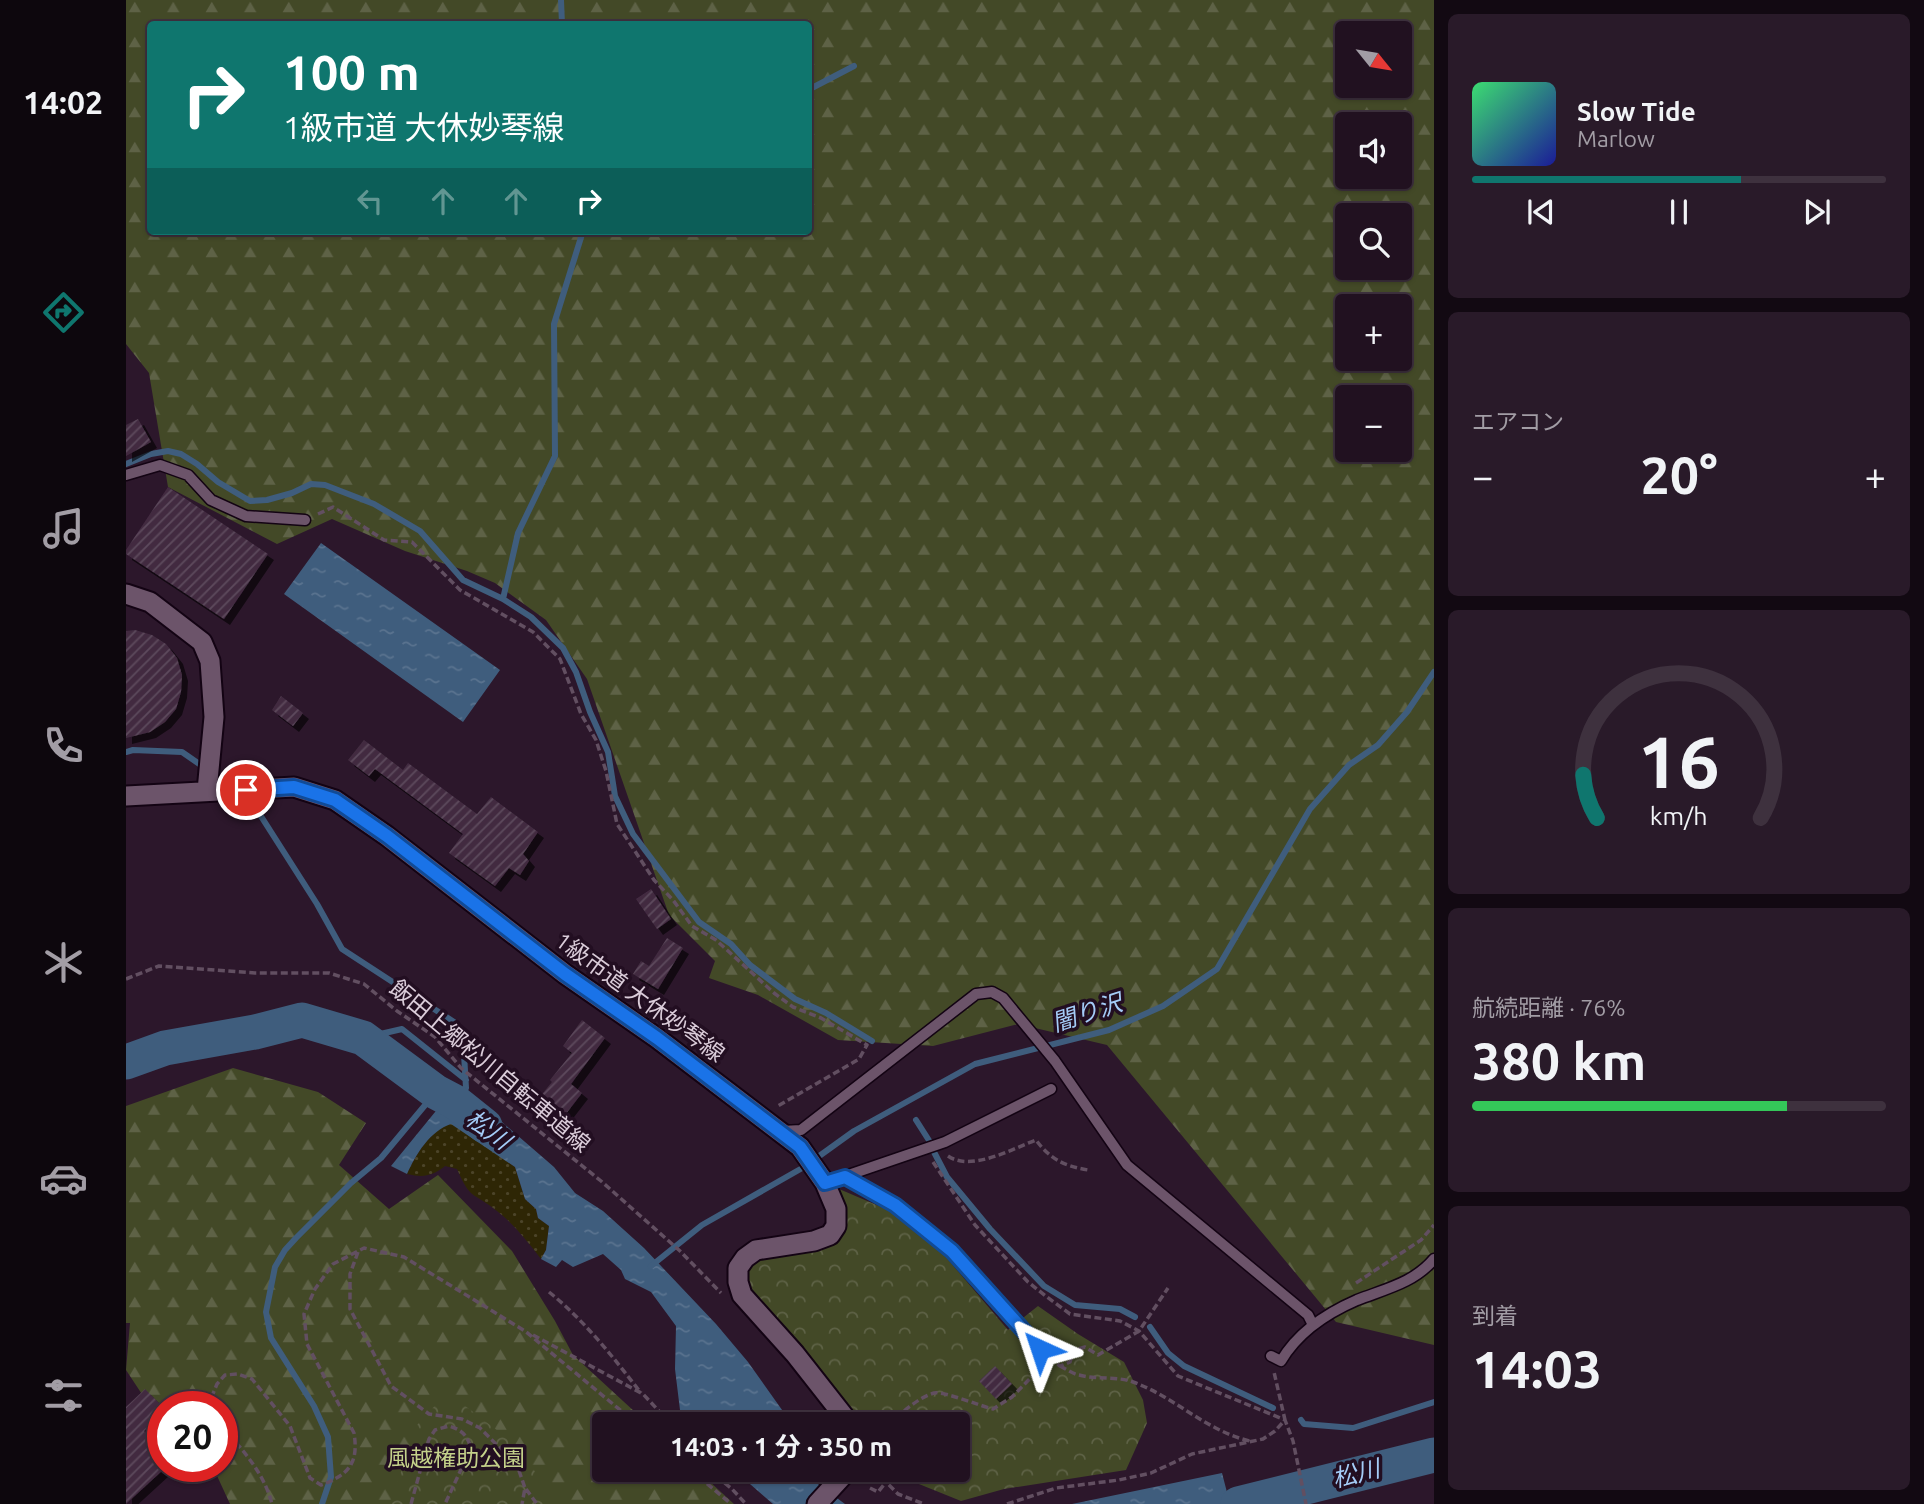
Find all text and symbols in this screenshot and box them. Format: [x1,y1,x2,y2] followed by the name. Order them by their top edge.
[1335,21,1412,98] north arrow
[1335,21,1412,462] map controls
[283,44,420,99] text: 100 m
[168,49,259,140] icon: right
[23,84,103,120] text: 14:02
[1577,97,1696,126] text: Slow Tide
[283,109,564,145] text: 1級市道 大休妙琴線
[1335,112,1412,189] button: sound
[1577,126,1655,151] text: Marlow
[351,182,389,220] icon: left
[424,182,462,220] icon: ahead
[497,182,535,220] icon: ahead
[570,182,608,220] icon: right
[1522,193,1560,231] icon: previous
[1660,193,1698,231] icon: pause
[1798,193,1836,231] icon: next
[1335,203,1412,280] button: search
[39,288,88,337] icon: directions
[1335,294,1412,371] button: +
[1335,385,1412,462] button: −
[1472,409,1564,434] text: エアコン
[1640,446,1718,504] text: 20°
[1472,455,1493,497] text: −
[1865,455,1886,497] text: +
[39,504,88,553] icon: music
[1638,720,1720,802] text: 16
[39,721,88,770] icon: phone
[216,760,276,820] pin
[227,771,265,809] icon: arrive
[1650,802,1708,830] text: km/h
[551,927,729,1066] street label: 1級市道 大休妙琴線
[39,938,88,987] icon: climate
[384,974,596,1158] street label: 飯田上郷松川自転車道線
[1048,988,1128,1036] water label: 闇り沢
[1472,995,1625,1020] text: 航続距離 · 76%
[1472,1032,1646,1090] text: 380 km
[460,1104,516,1156] water label: 松川
[39,1154,88,1203] icon: car
[1472,1303,1518,1328] text: 到着
[1003,1312,1077,1386] position arrow
[1472,1340,1602,1398] text: 14:03
[39,1371,88,1420] icon: filters
[147,1391,238,1482] speed limit sign: 20
[670,1432,892,1461] text: 14:03 · 1 分 · 350 m
[387,1445,525,1470] park label: 風越権助公園
[1329,1454,1385,1492] water label: 松川

